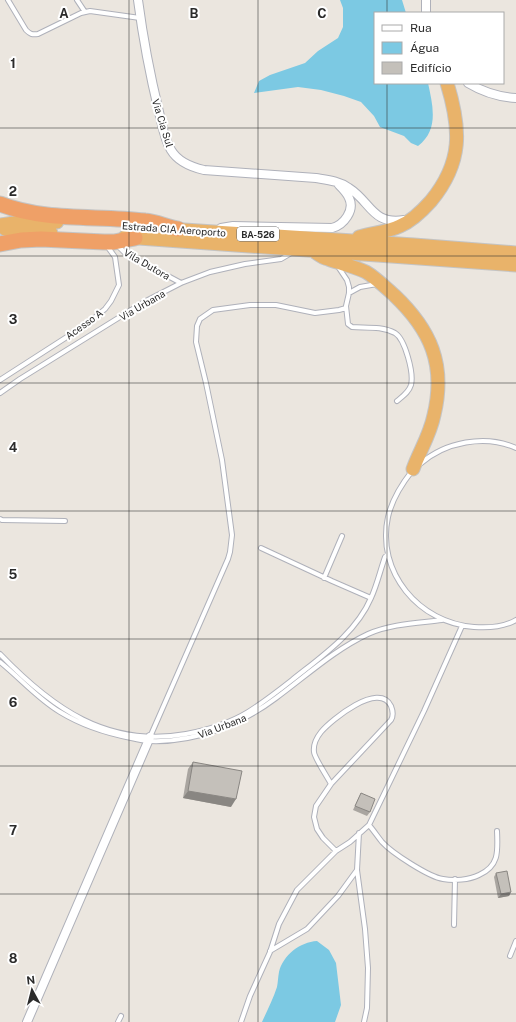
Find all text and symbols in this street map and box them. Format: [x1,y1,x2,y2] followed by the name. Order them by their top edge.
[59,6,69,21] text: A
[190,6,199,21] text: B
[317,6,327,21] text: C
[374,12,504,84] legend
[410,21,432,35] text: Rua
[410,41,439,55] text: Água
[10,56,16,71] text: 1
[410,61,452,75] text: Edifício
[150,97,176,149] street label: Via Cia Sul
[9,184,17,199] text: 2
[122,219,227,239] street label: Estrada CIA Aeroporto
[237,227,279,241] road number: BA-526
[122,246,172,282] street label: Vila Dutora
[117,287,167,323] street label: Via Urbana
[63,306,105,342] street label: Acesso A
[9,312,18,327] text: 3
[9,440,18,455] text: 4
[9,567,18,582] text: 5
[9,695,18,710] text: 6
[196,711,248,741] street label: Via Urbana
[9,823,17,838] text: 7
[9,951,18,966] text: 8
[12,970,52,1010] north arrow
[26,974,36,987] text: N

